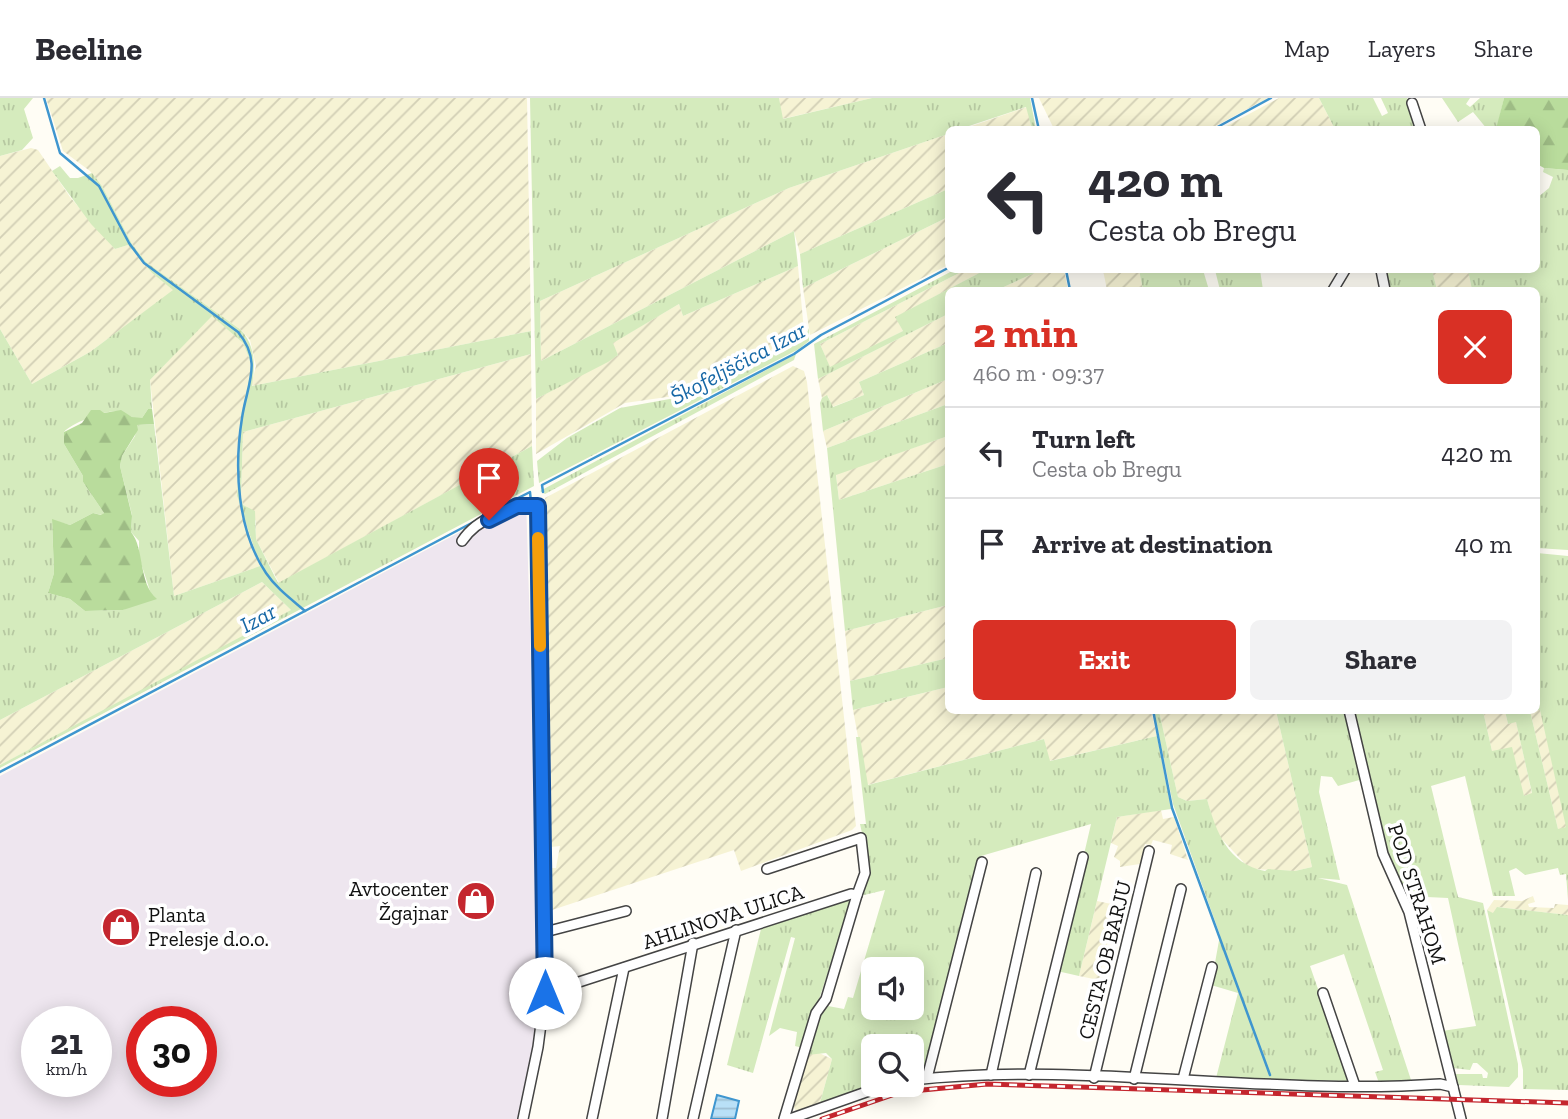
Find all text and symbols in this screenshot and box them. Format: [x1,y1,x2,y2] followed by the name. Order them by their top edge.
[35,29,142,68] text: Beeline
[1284,34,1330,63] text: Map
[1368,34,1436,63] text: Layers
[1474,34,1533,63] text: Share
[1088,151,1223,210] text: 420 m
[973,154,1064,245] icon: left
[1088,211,1296,249] text: Cesta ob Bregu
[973,307,1078,358] text: 2 min
[1438,310,1512,384] button: close
[665,315,811,411] water label: Škofeljščica Izar
[973,359,1104,387] text: 460 m · 09:37
[1032,423,1135,455] text: Turn left
[973,434,1011,472] icon: left
[1441,437,1512,469] text: 420 m
[459,448,519,520] pin
[1032,455,1182,483] text: Cesta ob Bregu
[470,459,508,497] icon: arrive
[973,525,1011,563] icon: arrive
[1032,528,1272,560] text: Arrive at destination
[1455,528,1512,560] text: 40 m
[235,597,281,639] water label: Izar
[973,620,1236,700] button: Exit
[1250,620,1512,700] button: Share
[1383,820,1452,967] street label: POD STRAHOM
[349,876,449,926] place label: Avtocenter Žgajnar
[1073,878,1136,1042] street label: CESTA OB BARJU
[639,879,807,954] street label: AHLINOVA ULICA
[455,880,497,922] shop icon: Avtocenter Žgajnar
[148,902,269,952] place label: Planta Prelesje d.o.o.
[100,906,142,948] shop icon: Planta Prelesje d.o.o.
[508,956,582,1030] position arrow
[861,957,924,1097] map controls
[861,957,924,1020] button: sound
[126,1006,217,1097] speed limit sign: 30
[50,1021,83,1063] text: 21
[861,1034,924,1097] button: search
[46,1058,87,1080] text: km/h

